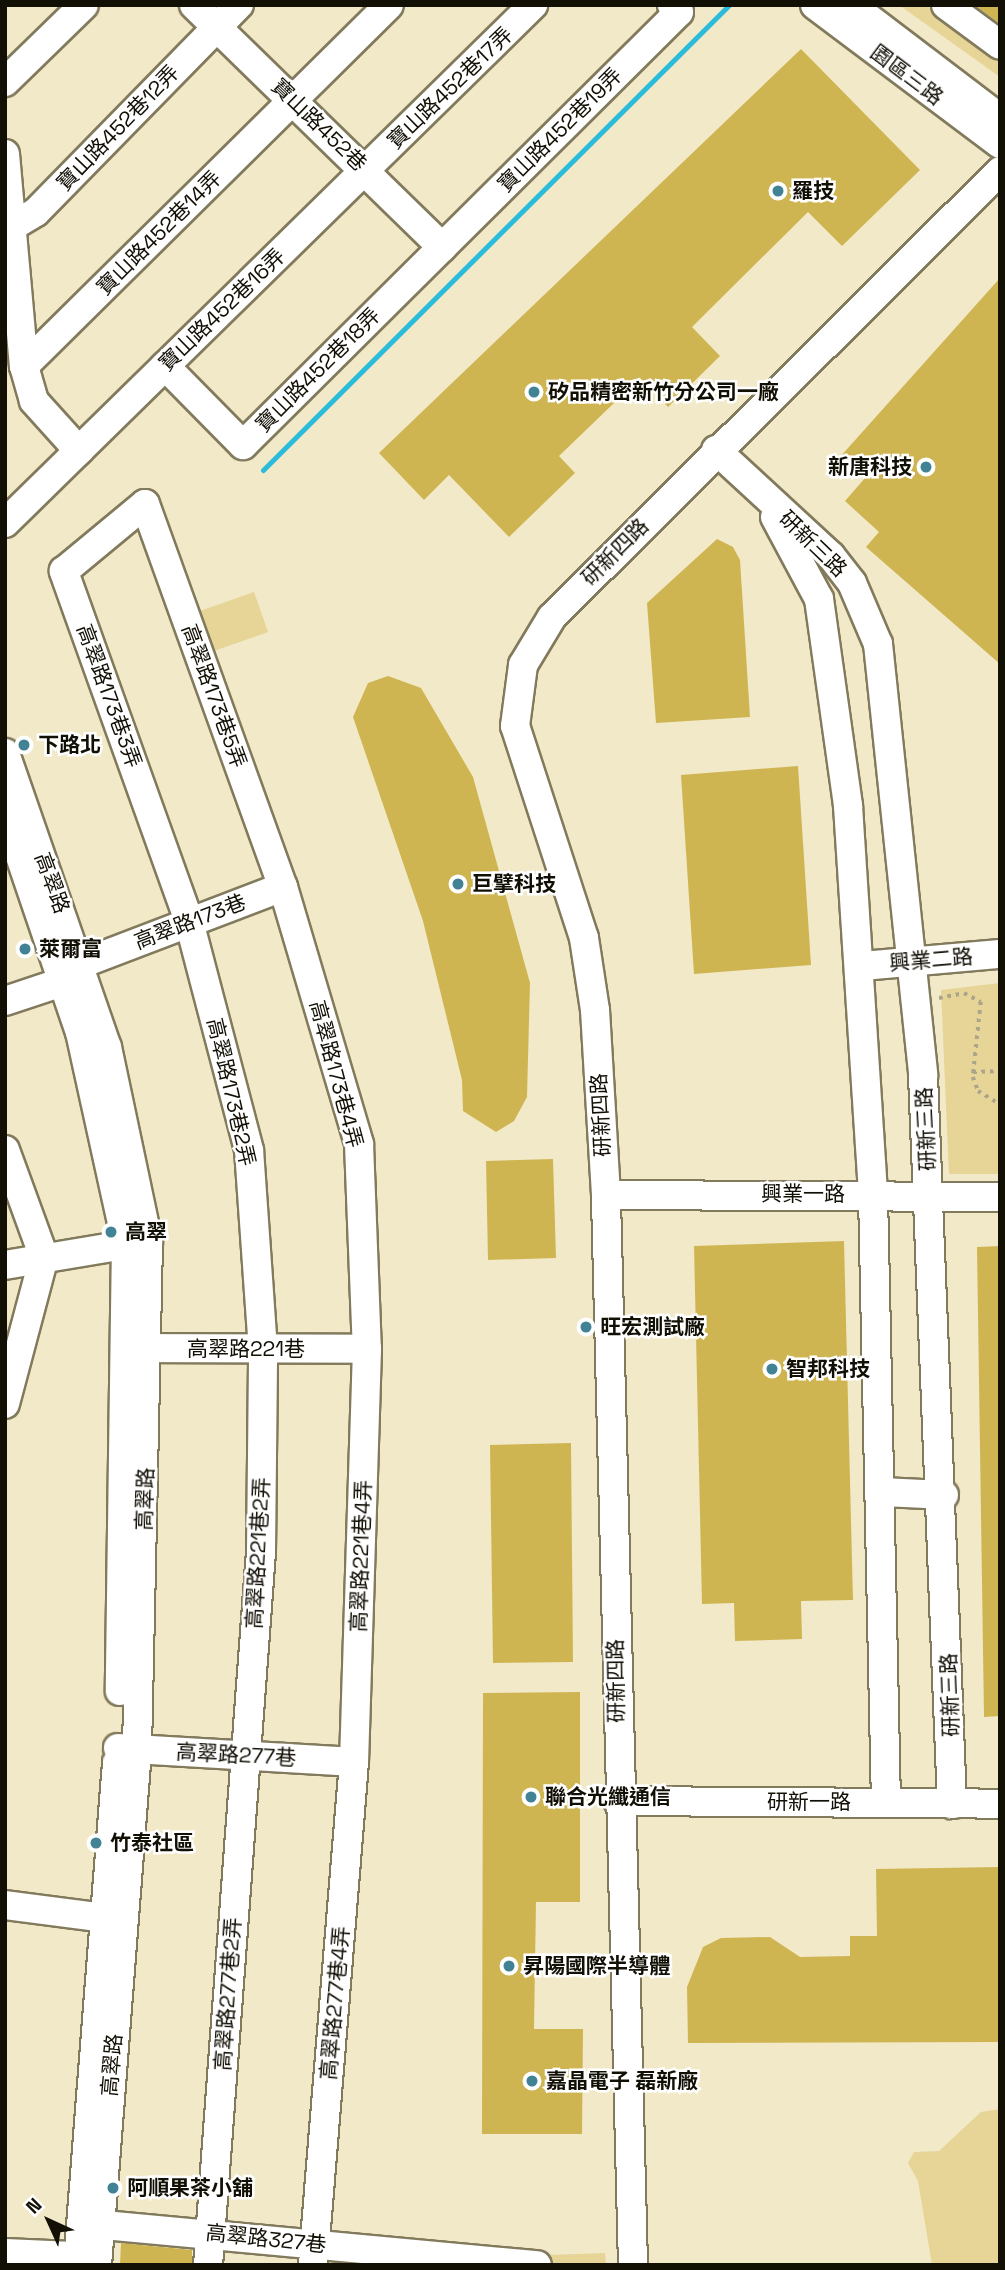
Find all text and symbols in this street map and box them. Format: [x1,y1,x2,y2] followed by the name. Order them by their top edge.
[382,22,518,154] street label: 寶山路452巷17弄
[866,40,948,110] street label: 園區三路
[52,60,184,196] street label: 寶山路452巷12弄
[493,63,627,197] street label: 寶山路452巷19弄
[266,73,372,177] street label: 寶山路452巷
[92,166,226,300] street label: 寶山路452巷14弄
[792,178,834,204] place label: 羅技
[770,183,786,199] marker: 羅技
[154,244,290,376] street label: 寶山路452巷16弄
[251,303,385,437] street label: 寶山路452巷18弄
[548,379,779,405] place label: 矽品精密新竹分公司一廠
[526,384,542,400] marker: 矽品精密新竹分公司一廠
[828,454,912,480] place label: 新唐科技
[918,459,934,475] marker: 新唐科技
[774,506,852,582] street label: 研新三路
[576,513,654,591] street label: 研新四路
[71,621,147,771] street label: 高翠路173巷3弄
[176,621,252,771] street label: 高翠路173巷5弄
[38,732,101,758] place label: 下路北
[16,737,32,753] marker: 下路北
[29,849,75,917] street label: 高翠路
[472,871,556,897] place label: 巨擘科技
[450,876,466,892] marker: 巨擘科技
[131,889,249,955] street label: 高翠路173巷
[39,936,102,962] place label: 萊爾富
[17,941,33,957] marker: 萊爾富
[888,944,974,976] street label: 興業二路
[304,998,368,1150] street label: 高翠路173巷4弄
[202,1016,260,1168] street label: 高翠路173巷2弄
[586,1072,616,1158] street label: 研新四路
[911,1086,941,1172] street label: 研新三路
[761,1181,845,1207] street label: 興業一路
[125,1219,167,1245] place label: 高翠
[103,1224,119,1240] marker: 高翠
[600,1314,705,1340] place label: 旺宏測試廠
[578,1319,594,1335] marker: 旺宏測試廠
[187,1336,305,1362] street label: 高翠路221巷
[786,1356,870,1382] place label: 智邦科技
[764,1361,780,1377] marker: 智邦科技
[131,1467,159,1531] street label: 高翠路
[241,1477,275,1629] street label: 高翠路221巷2弄
[346,1479,376,1633] street label: 高翠路221巷4弄
[603,1639,629,1723] street label: 研新四路
[936,1653,964,1737] street label: 研新三路
[175,1739,297,1771] street label: 高翠路277巷
[545,1784,671,1810] place label: 聯合光纖通信
[523,1789,539,1805] marker: 聯合光纖通信
[767,1789,851,1815] street label: 研新一路
[110,1830,194,1856] place label: 竹泰社區
[88,1835,104,1851] marker: 竹泰社區
[210,1916,246,2072] street label: 高翠路277巷2弄
[316,1925,354,2081] street label: 高翠路277巷4弄
[523,1953,670,1979] place label: 昇陽國際半導體
[501,1958,517,1974] marker: 昇陽國際半導體
[97,2033,127,2097] street label: 高翠路
[546,2068,698,2094] place label: 嘉晶電子 磊新廠
[524,2073,540,2089] marker: 嘉晶電子 磊新廠
[127,2175,253,2201] place label: 阿順果茶小舖
[105,2180,121,2196] marker: 阿順果茶小舖
[14,2186,84,2256] north arrow
[20,2192,47,2219] text: N
[205,2220,327,2258] street label: 高翠路327巷

